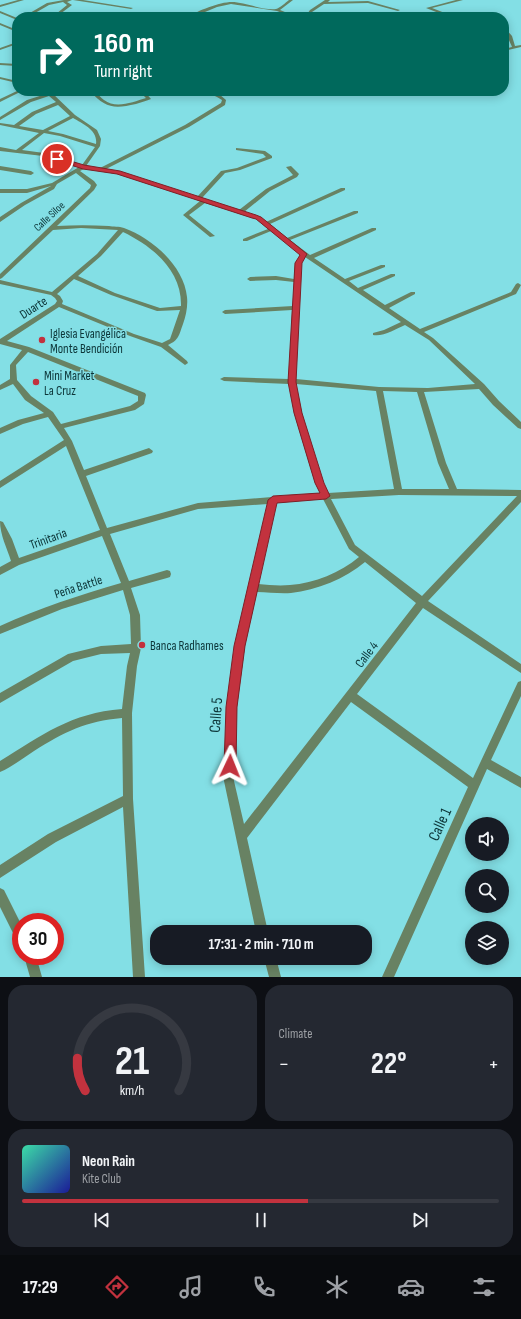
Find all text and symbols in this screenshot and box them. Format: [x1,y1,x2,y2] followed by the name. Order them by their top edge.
[94,27,154,60] text: 160 m
[28,28,80,80] icon: right
[94,61,152,82] text: Turn right
[40,142,74,176] pin
[46,148,68,170] icon: arrive
[31,199,67,234] street label: Calle Siloe
[17,293,50,323] street label: Duarte
[50,326,126,357] place label: Iglesia Evangélica Monte Bendición
[37,335,47,345] marker: Iglesia Evangélica Monte Bendición
[44,368,95,399] place label: Mini Market La Cruz
[31,377,41,387] marker: Mini Market La Cruz
[28,525,69,553] street label: Trinitaria
[52,572,104,602] street label: Peña Battle
[150,638,224,654] place label: Banca Radhames
[352,638,382,671] street label: Calle 4
[137,640,147,650] marker: Banca Radhames
[206,697,227,733] street label: Calle 5
[209,745,251,787] position arrow
[425,805,456,844] street label: Calle 1
[465,817,509,965] map controls
[465,817,509,861] button: sound
[465,869,509,913] button: search
[12,913,64,965] speed limit sign: 30
[465,921,509,965] button: layers
[208,935,314,954] text: 17:31 · 2 min · 710 m
[279,1026,312,1042] text: Climate
[115,1037,150,1086] text: 21
[371,1046,407,1082] text: 22°
[279,1051,289,1078] text: −
[488,1051,499,1078] text: +
[120,1082,145,1099] text: km/h
[82,1152,135,1171] text: Neon Rain
[82,1171,121,1187] text: Kite Club
[91,1209,113,1231] icon: previous
[250,1209,272,1231] icon: pause
[409,1209,431,1231] icon: next
[103,1273,131,1301] icon: directions
[177,1273,205,1301] icon: music
[250,1273,278,1301] icon: phone
[323,1273,351,1301] icon: climate
[397,1273,425,1301] icon: car
[470,1273,498,1301] icon: filters
[23,1277,58,1298] text: 17:29

